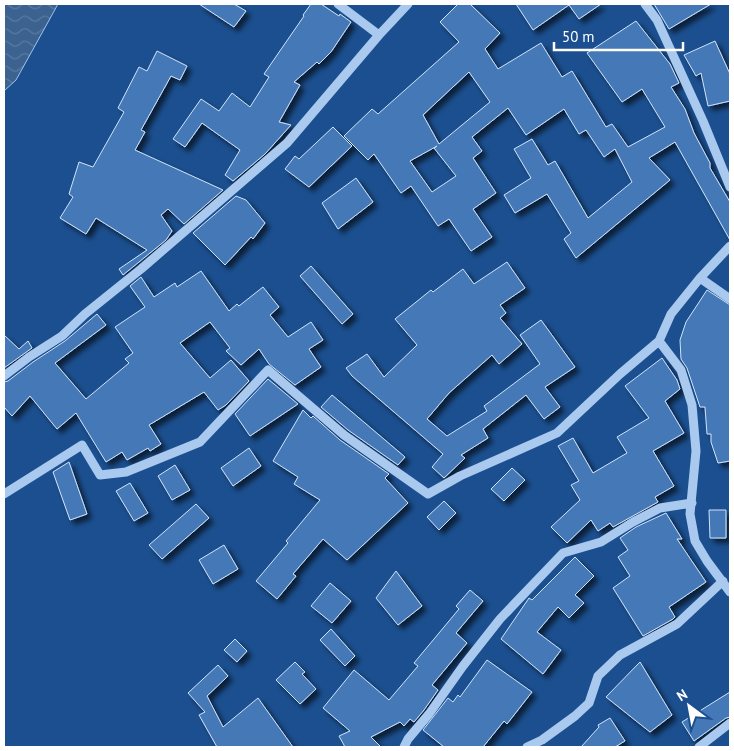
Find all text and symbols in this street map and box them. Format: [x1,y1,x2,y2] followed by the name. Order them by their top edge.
[554,20,683,52] scale bar
[562,27,595,46] text: 50 m
[664,681,714,731] north arrow
[673,685,691,705] text: N

